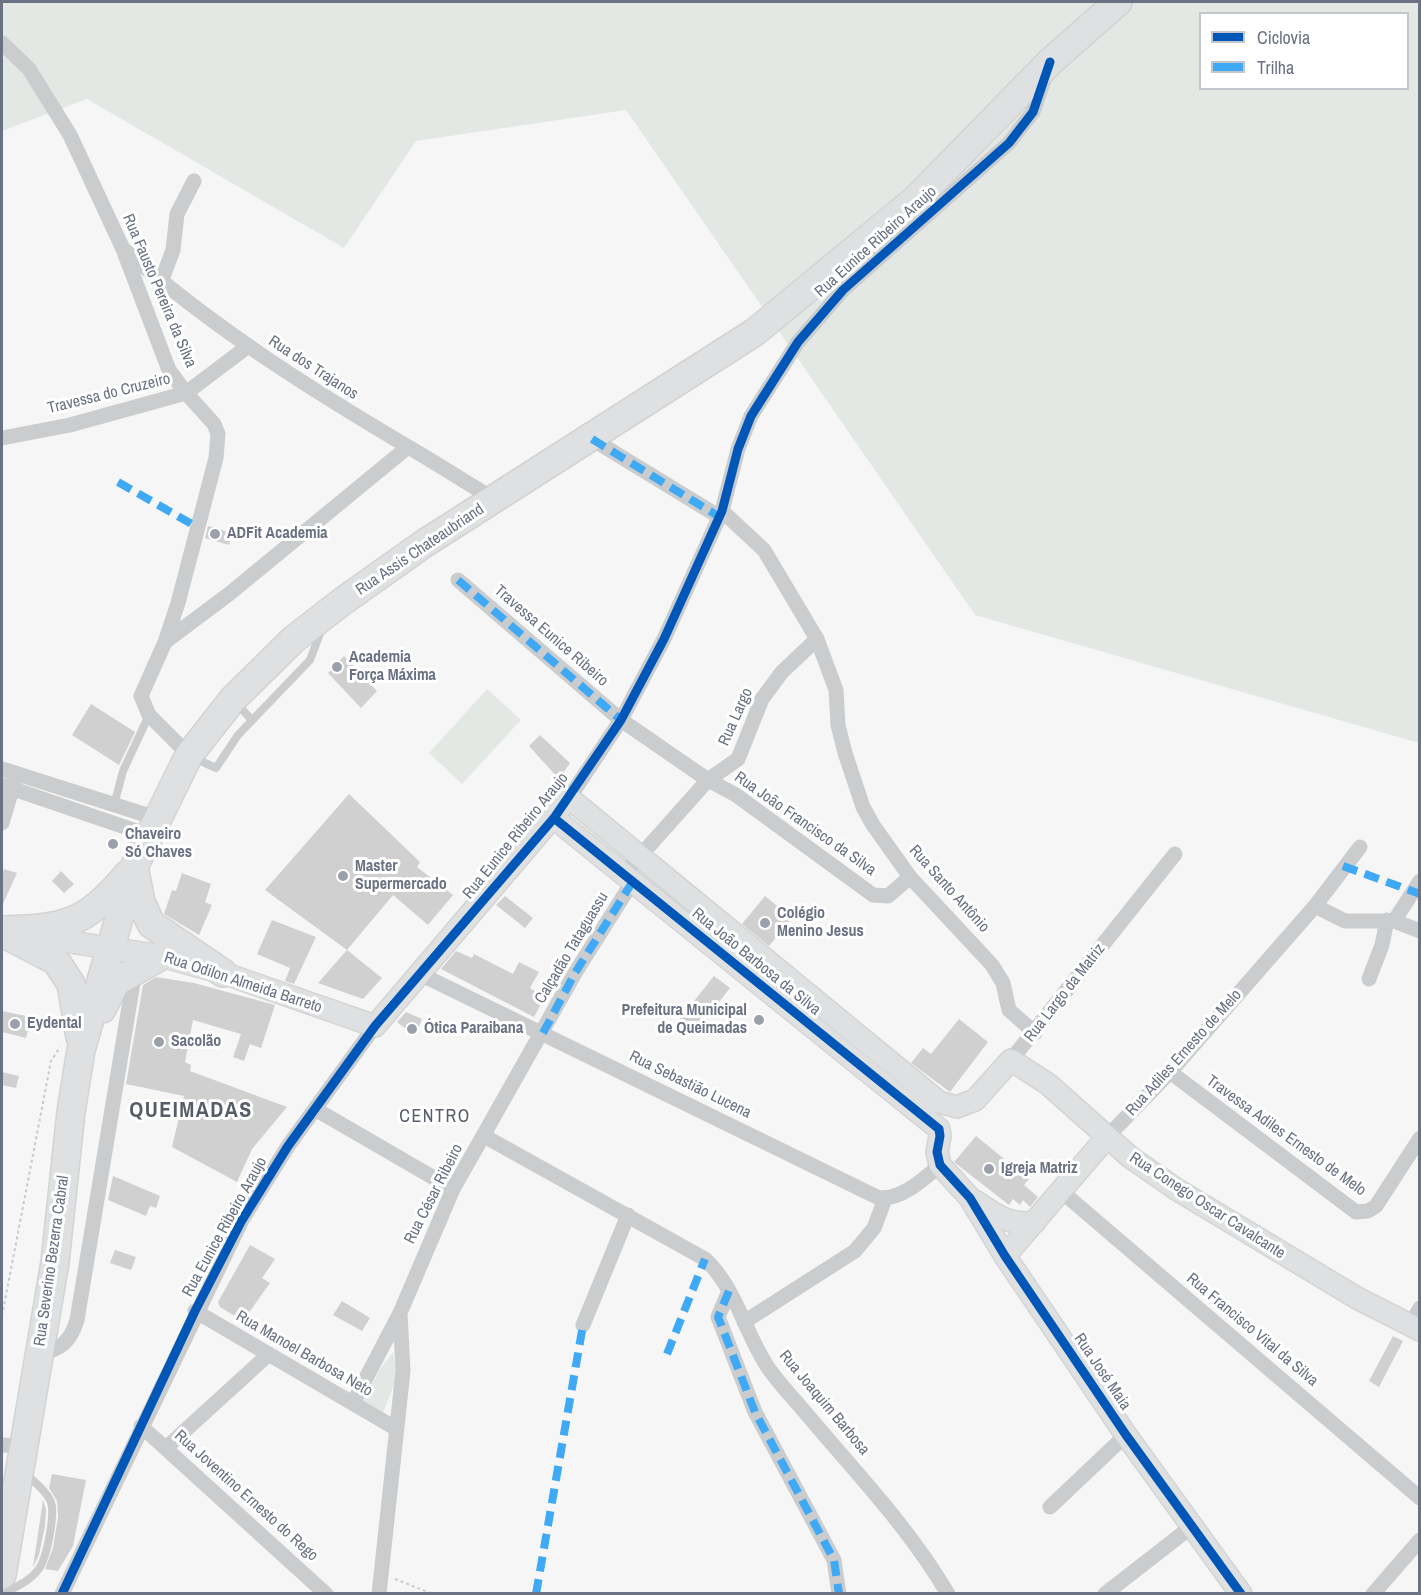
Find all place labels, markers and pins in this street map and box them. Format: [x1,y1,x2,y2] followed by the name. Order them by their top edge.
[227,524,328,544] place label: ADFit Academia
[208,527,222,541] marker: ADFit Academia
[349,648,436,686] place label: Academia Força Máxima
[330,660,344,674] marker: Academia Força Máxima
[125,825,192,863] place label: Chaveiro Só Chaves
[106,837,120,851] marker: Chaveiro Só Chaves
[355,857,447,895] place label: Master Supermercado
[336,869,350,883] marker: Master Supermercado
[777,904,864,942] place label: Colégio Menino Jesus
[758,916,772,930] marker: Colégio Menino Jesus
[622,1001,747,1039] place label: Prefeitura Municipal de Queimadas
[752,1013,766,1027] marker: Prefeitura Municipal de Queimadas
[27,1014,82,1034] place label: Eydental
[8,1017,22,1031] marker: Eydental
[424,1019,523,1039] place label: Ótica Paraibana
[405,1022,419,1036] marker: Ótica Paraibana
[171,1032,221,1052] place label: Sacolão
[152,1035,166,1049] marker: Sacolão
[1001,1159,1078,1179] place label: Igreja Matriz
[982,1162,996,1176] marker: Igreja Matriz

